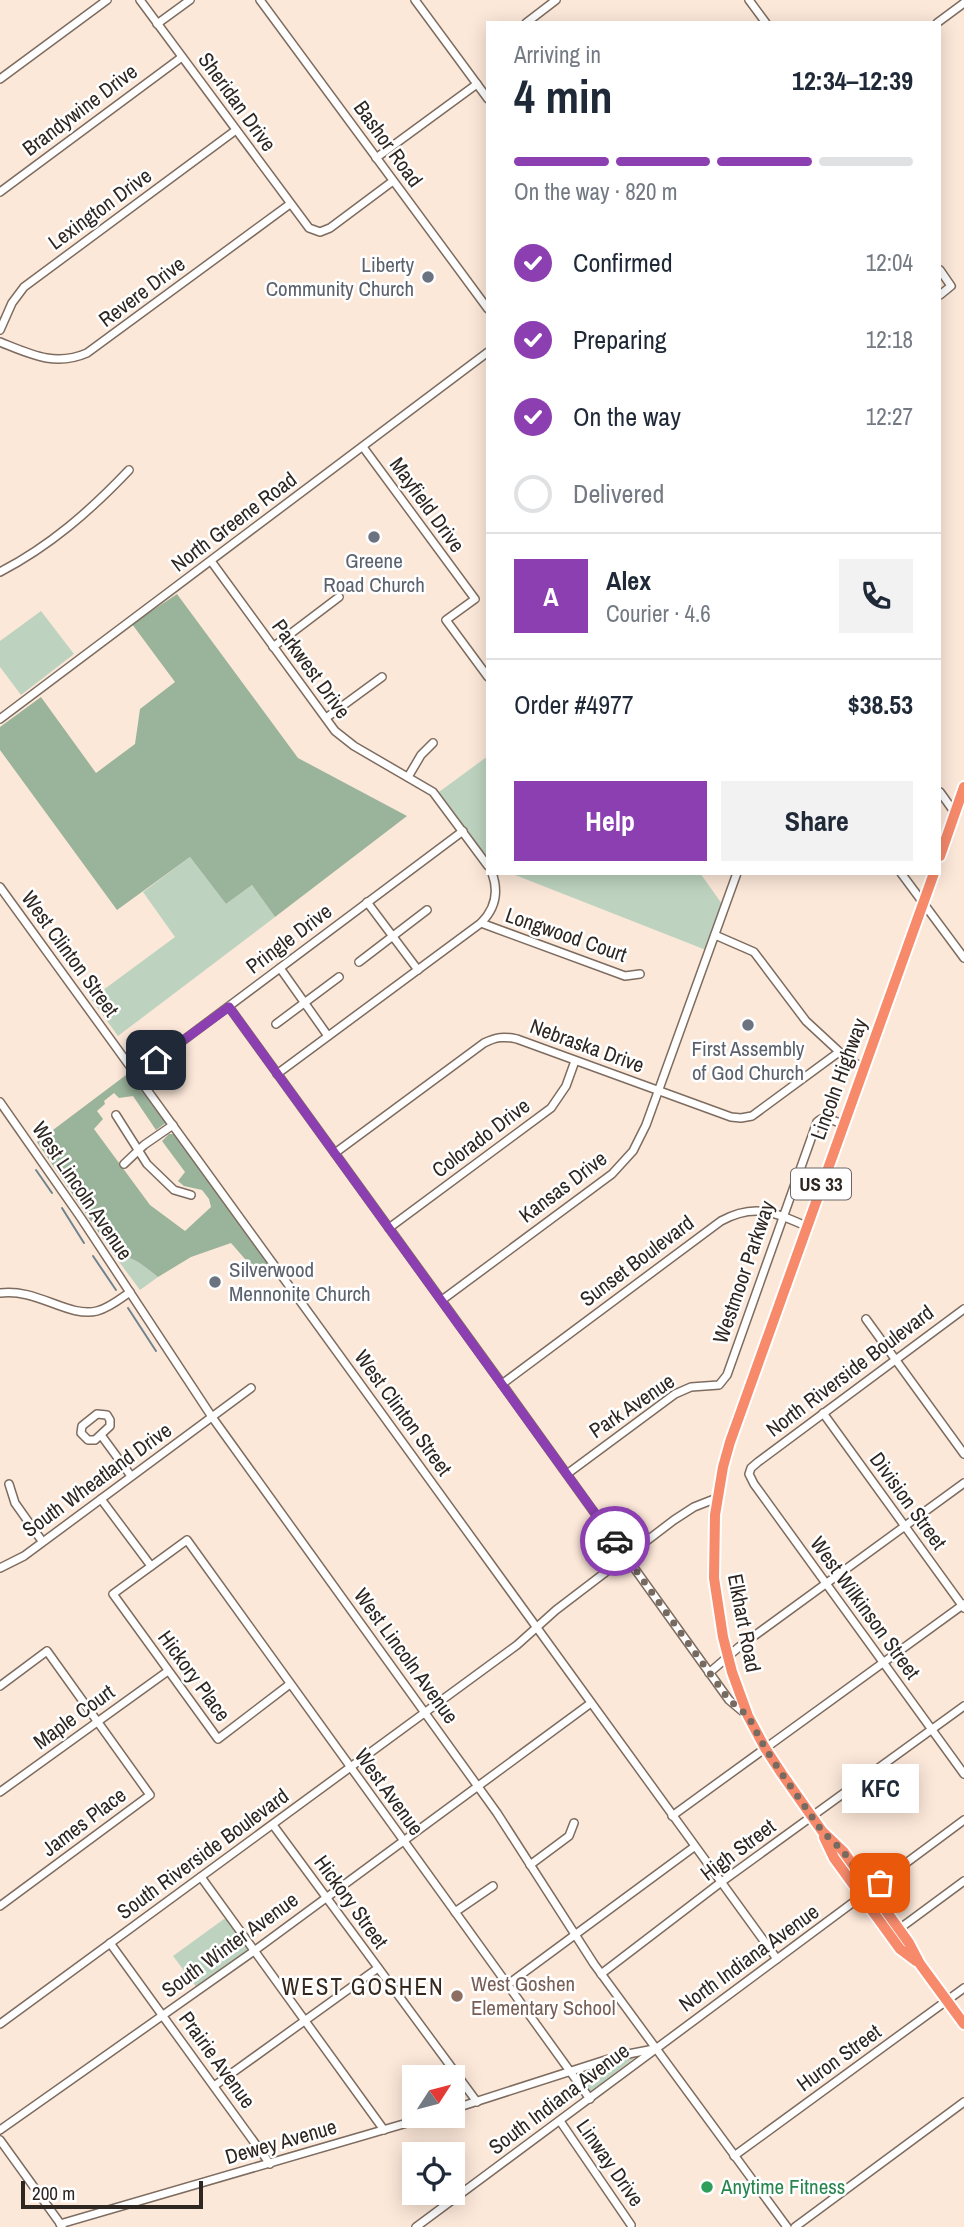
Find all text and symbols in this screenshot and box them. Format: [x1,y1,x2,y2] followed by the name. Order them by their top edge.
[514,39,601,70] text: Arriving in
[192,46,283,157] street label: Sheridan Drive
[16,57,143,162] street label: Brandywine Drive
[792,63,913,98] text: 12:34–12:39
[514,65,613,127] text: 4 min
[347,95,430,193] street label: Bashor Road
[42,161,157,256] street label: Lexington Drive
[514,176,678,207] text: On the way · 820 m
[514,244,552,282] icon: check
[573,245,673,280] text: Confirmed
[866,247,913,278] text: 12:04
[92,249,191,334] street label: Revere Drive
[266,250,414,303] place label: Liberty Community Church
[420,269,436,285] marker: Liberty Community Church
[514,321,552,359] icon: check
[573,322,667,357] text: Preparing
[866,324,913,355] text: 12:18
[514,398,552,436] icon: check
[573,399,681,434] text: On the way
[866,401,913,432] text: 12:27
[383,451,472,558] street label: Mayfield Drive
[165,465,302,578] street label: North Greene Road
[573,476,664,511] text: Delivered
[366,529,382,545] marker: Greene Road Church
[323,546,425,599] place label: Greene Road Church
[839,559,913,633] button: phone
[606,563,651,598] text: Alex
[543,579,559,614] text: A
[606,598,711,629] text: Courier · 4.6
[265,613,357,724] street label: Parkwest Drive
[514,687,634,722] text: Order #4977
[848,687,913,722] text: $38.53
[514,781,707,861] button: Help
[721,781,913,861] button: Share
[15,885,126,1023] street label: West Clinton Street
[240,897,338,980] street label: Pringle Drive
[502,900,631,969] street label: Longwood Court
[526,1011,648,1080] street label: Nebraska Drive
[803,1014,874,1144] street label: Lincoln Highway
[740,1017,756,1033] marker: First Assembly of God Church
[126,1030,186,1090] pin
[692,1034,805,1087] place label: First Assembly of God Church
[137,1041,175,1079] icon: home
[426,1091,536,1184] street label: Colorado Drive
[25,1116,140,1266] street label: West Lincoln Avenue
[513,1144,613,1229] street label: Kansas Drive
[791,1168,851,1200] road number: US 33
[706,1196,782,1347] street label: Westmoor Parkway
[574,1208,700,1313] street label: Sunset Boulevard
[229,1255,371,1308] place label: Silverwood Mennonite Church
[207,1274,223,1290] marker: Silverwood Mennonite Church
[760,1298,939,1443] street label: North Riverside Boulevard
[348,1344,459,1482] street label: West Clinton Street
[583,1366,680,1445] street label: Park Avenue
[16,1416,177,1544] street label: South Wheatland Drive
[863,1446,954,1555] street label: Division Street
[580,1506,650,1576] courier
[596,1522,634,1560] icon: car
[804,1530,927,1685] street label: West Wilkinson Street
[721,1571,768,1675] street label: Elkhart Road
[347,1582,466,1729] street label: West Lincoln Avenue
[151,1624,237,1727] street label: Hickory Place
[27,1677,120,1756] street label: Maple Court
[348,1742,431,1841] street label: West Avenue
[842,1764,918,1813] callout: KFC
[861,1773,900,1804] text: KFC
[36,1780,132,1863] street label: James Place
[111,1781,294,1926] street label: South Riverside Boulevard
[694,1812,781,1887] street label: High Street
[308,1849,395,1955] street label: Hickory Street
[850,1853,910,1913] pin
[861,1864,899,1902] icon: bag
[155,1885,304,2004] street label: South Winter Avenue
[673,1897,825,2018] street label: North Indiana Avenue
[471,1969,616,2022] place label: West Goshen Elementary School
[281,1971,445,2002] district label: WEST GOSHEN
[449,1988,465,2004] marker: West Goshen Elementary School
[172,2005,263,2114] street label: Prairie Avenue
[791,2017,887,2098] street label: Huron Street
[482,2036,635,2161] street label: South Indiana Avenue
[402,2065,466,2128] north arrow
[402,2065,465,2205] map controls
[222,2112,340,2171] street label: Dewey Avenue
[570,2113,651,2212] street label: Linway Drive
[402,2142,465,2205] button: locate
[720,2172,845,2201] place label: Anytime Fitness
[21,2178,203,2210] scale bar
[699,2179,715,2195] marker: Anytime Fitness
[32,2180,75,2206] text: 200 m

